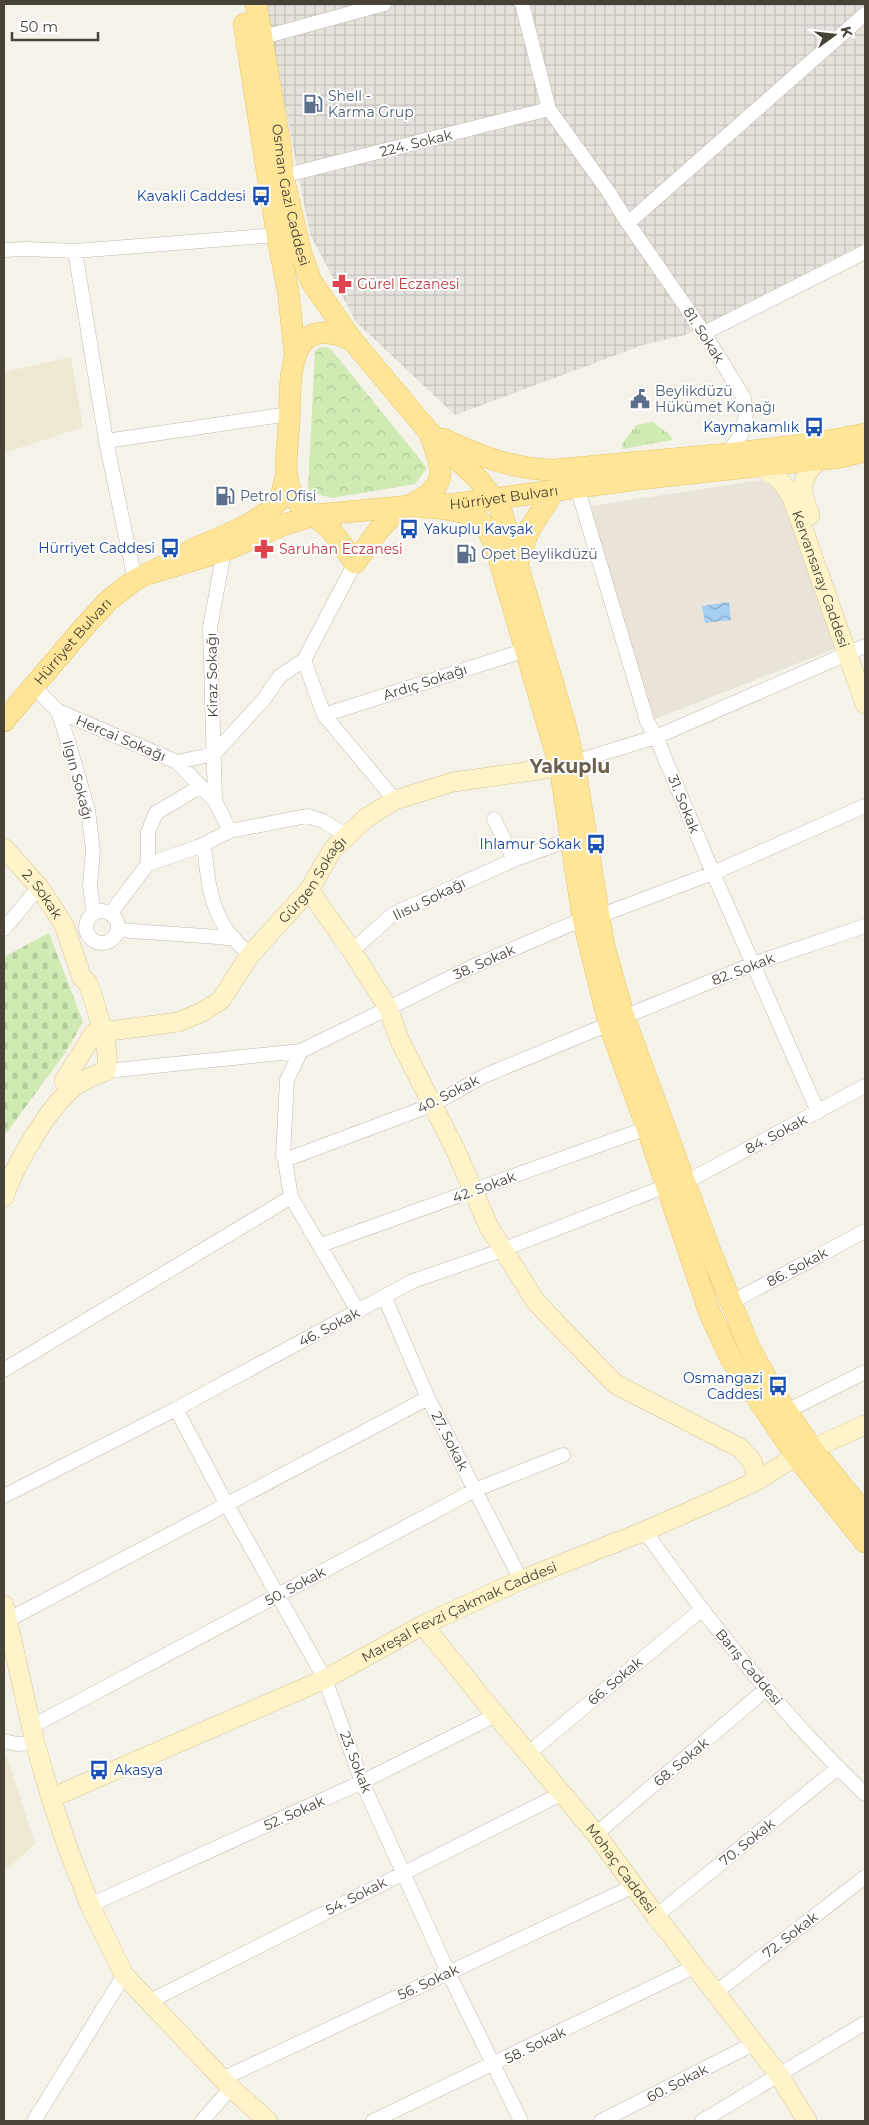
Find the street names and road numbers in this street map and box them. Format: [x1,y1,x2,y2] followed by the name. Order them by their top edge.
[268,122,314,268] street label: Osman Gazi Caddesi
[378,125,455,161] street label: 224. Sokak
[679,304,729,367] street label: 81. Sokak
[449,481,559,513] street label: Hürriyet Bulvarı
[788,508,853,650] street label: Kervansaray Caddesi
[30,594,115,689] street label: Hürriyet Bulvarı
[202,632,222,718] street label: Kiraz Sokağı
[381,660,469,704] street label: Ardıç Sokağı
[73,711,169,765] street label: Hercai Sokağı
[59,738,97,822] street label: Ilgın Sokağı
[664,772,704,837] street label: 31. Sokak
[274,832,350,927] street label: Gürgen Sokağı
[18,865,67,923] street label: 2. Sokak
[390,874,468,924] street label: Ilısu Sokağı
[450,940,518,984] street label: 38. Sokak
[709,949,778,989] street label: 82. Sokak
[414,1070,483,1117] street label: 40. Sokak
[742,1110,811,1158] street label: 84. Sokak
[450,1167,519,1207] street label: 42. Sokak
[763,1243,831,1291] street label: 86. Sokak
[295,1303,363,1351] street label: 46. Sokak
[427,1408,473,1474] street label: 27. Sokak
[358,1558,560,1666] street label: Mareşal Fevzi Çakmak Caddesi
[262,1562,329,1609] street label: 50. Sokak
[712,1625,786,1709] street label: Barış Caddesi
[584,1652,647,1709] street label: 66. Sokak
[336,1729,376,1796] street label: 23. Sokak
[650,1733,713,1790] street label: 68. Sokak
[261,1791,328,1834] street label: 52. Sokak
[716,1814,779,1870] street label: 70. Sokak
[582,1820,660,1917] street label: Mohaç Caddesi
[322,1873,390,1919] street label: 54. Sokak
[759,1907,822,1962] street label: 72. Sokak
[395,1960,462,2004] street label: 56. Sokak
[501,2022,569,2068] street label: 58. Sokak
[643,2060,711,2106] street label: 60. Sokak

